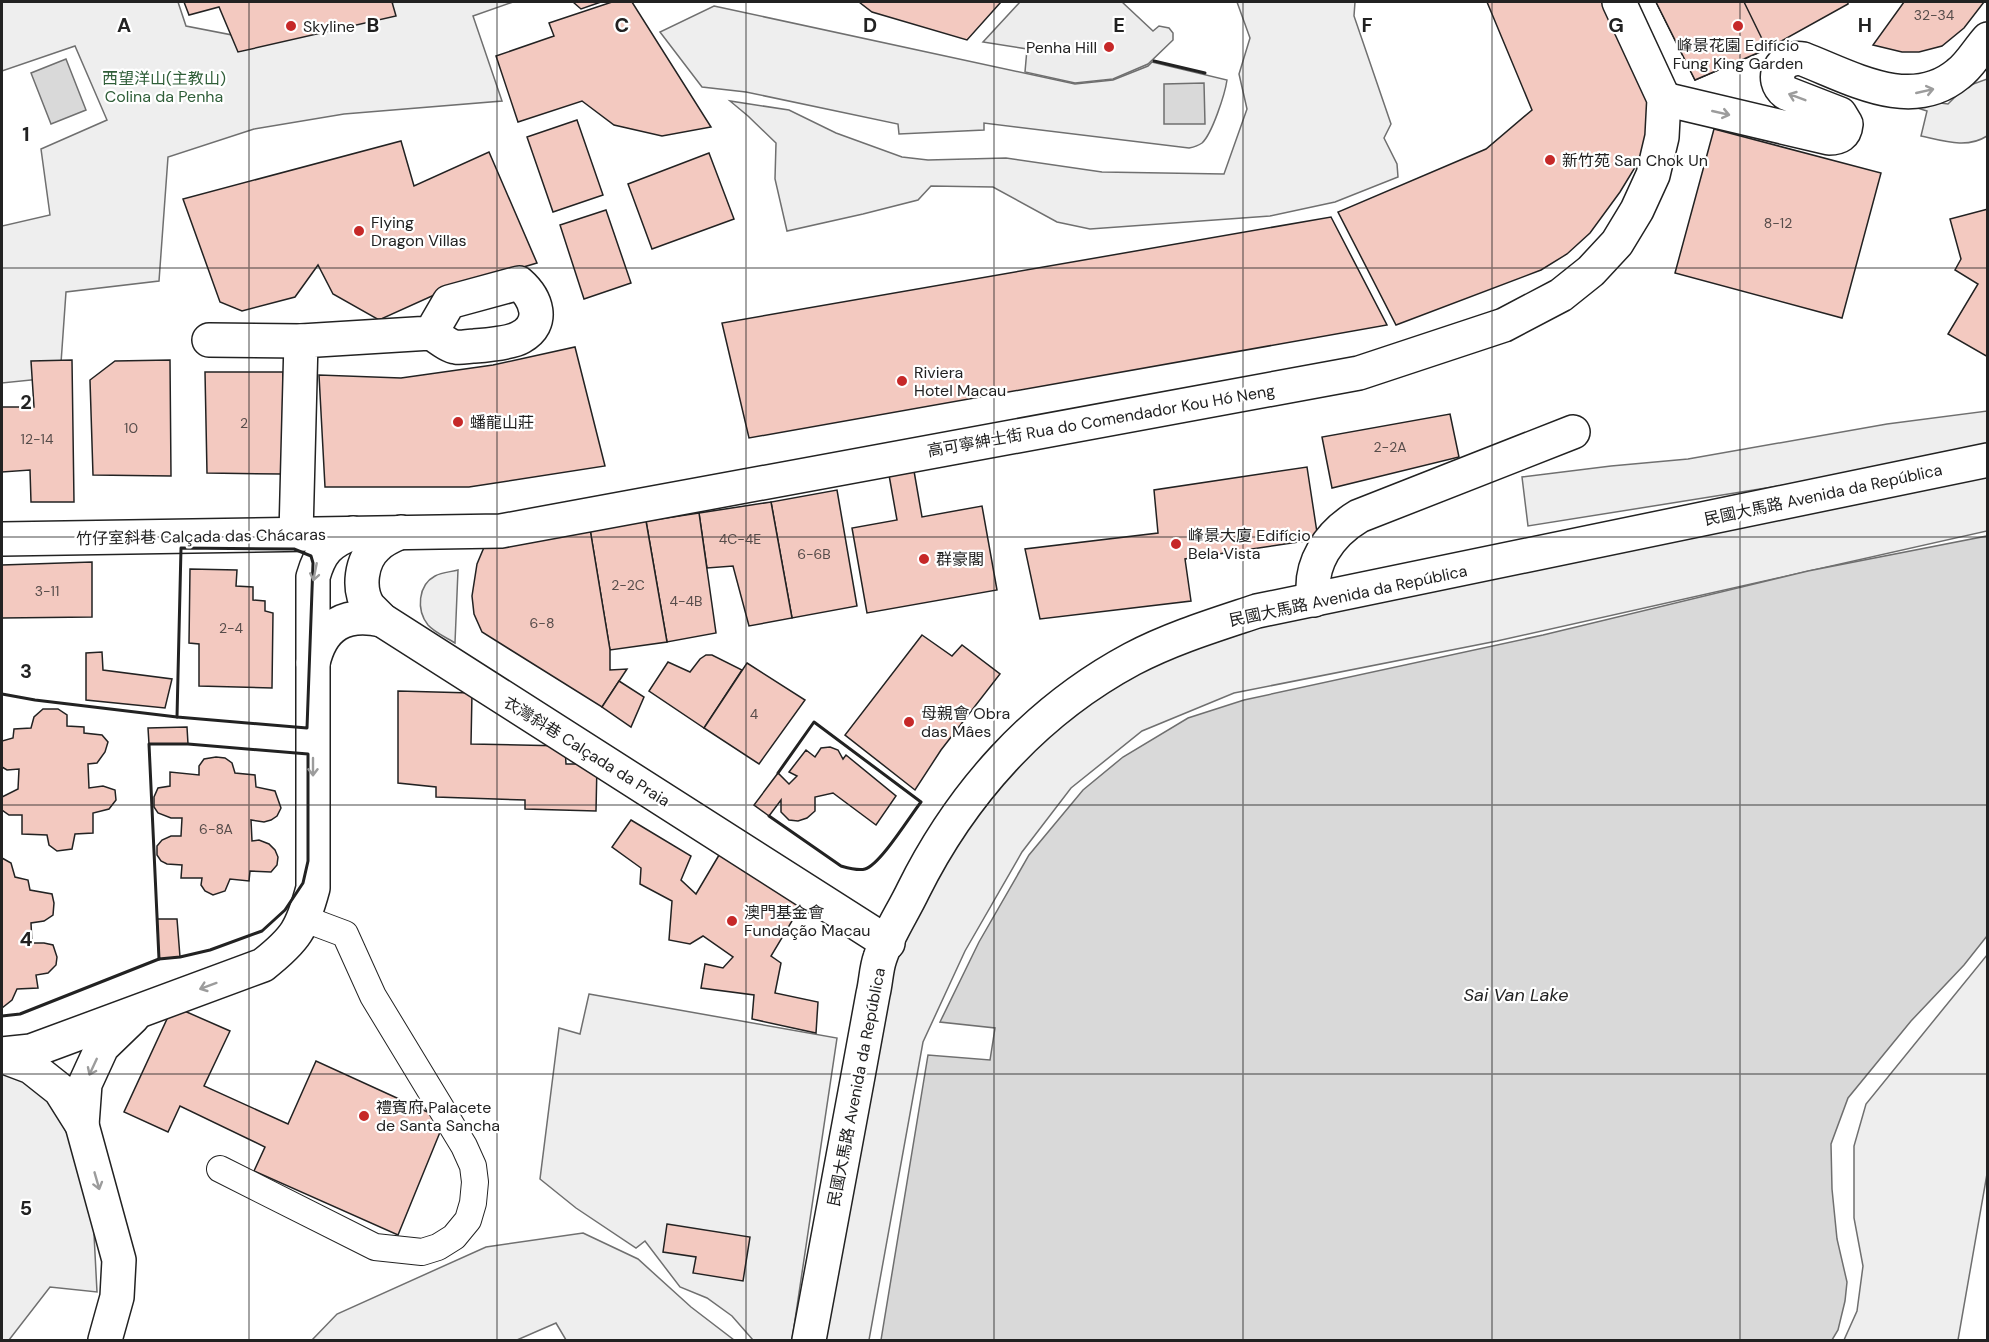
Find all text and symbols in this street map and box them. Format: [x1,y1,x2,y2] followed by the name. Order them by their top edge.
[1914,6,1955,24] house number: 32-34
[117,12,131,38] text: A
[367,12,379,38] text: B
[615,12,629,38] text: C
[863,12,877,38] text: D
[1113,12,1125,38] text: E
[1361,12,1373,38] text: F
[1608,12,1624,38] text: G
[1858,12,1872,38] text: H
[303,16,355,37] place label: Skyline
[284,19,298,33] marker: Skyline
[1731,19,1745,33] marker: 峰景花園 Edifício Fung King Garden
[1673,35,1803,74] place label: 峰景花園 Edifício Fung King Garden
[1026,37,1097,58] place label: Penha Hill
[1102,40,1116,54] marker: Penha Hill
[102,68,226,107] park label: 西望洋山(主教山) Colina da Penha
[1915,84,1934,96] one-way arrow
[1788,91,1806,102] one-way arrow
[1711,107,1730,119] one-way arrow
[22,121,30,147] text: 1
[1562,150,1708,171] place label: 新竹苑 San Chok Un
[1543,153,1557,167] marker: 新竹苑 San Chok Un
[371,212,467,251] place label: Flying Dragon Villas
[1764,214,1792,232] house number: 8-12
[352,224,366,238] marker: Flying Dragon Villas
[914,362,1006,401] place label: Riviera Hotel Macau
[895,374,909,388] marker: Riviera Hotel Macau
[926,380,1276,461] street label: 高可寧紳士街 Rua do Comendador Kou Hó Neng
[20,389,32,415] text: 2
[470,412,534,433] place label: 蟠龍山莊
[240,414,248,432] house number: 2
[451,415,465,429] marker: 蟠龍山莊
[124,419,138,437] house number: 10
[21,430,54,448] house number: 12-14
[1374,438,1407,456] house number: 2-2A
[1702,459,1944,530] street label: 民國大馬路 Avenida da República
[76,524,326,549] street label: 竹仔室斜巷 Calçada das Chácaras
[1188,525,1311,564] place label: 峰景大廈 Edifício Bela Vista
[719,530,761,548] house number: 4C-4E
[1169,537,1183,551] marker: 峰景大廈 Edifício Bela Vista
[797,545,831,563] house number: 6-6B
[936,549,984,570] place label: 群豪閣
[917,552,931,566] marker: 群豪閣
[1227,560,1469,631] street label: 民國大馬路 Avenida da República
[309,562,320,582] one-way arrow
[611,576,645,594] house number: 2-2C
[35,582,59,600] house number: 3-11
[669,592,703,610] house number: 4-4B
[530,614,554,632] house number: 6-8
[219,619,244,637] house number: 2-4
[20,658,32,684] text: 3
[500,692,674,811] street label: 衣灣斜巷 Calçada da Praia
[921,703,1010,742] place label: 母親會 Obra das Mâes
[750,705,759,723] house number: 4
[902,715,916,729] marker: 母親會 Obra das Mâes
[307,757,319,777] one-way arrow
[199,820,233,838] house number: 6-8A
[744,902,870,941] place label: 澳門基金會 Fundação Macau
[725,914,739,928] marker: 澳門基金會 Fundação Macau
[20,926,33,952] text: 4
[823,966,890,1208] street label: 民國大馬路 Avenida da República
[199,981,218,992] one-way arrow
[1464,983,1568,1007] water label: Sai Van Lake
[87,1058,98,1076] one-way arrow
[376,1097,500,1136] place label: 禮賓府 Palacete de Santa Sancha
[357,1109,371,1123] marker: 禮賓府 Palacete de Santa Sancha
[92,1171,103,1190] one-way arrow
[20,1195,32,1221] text: 5

